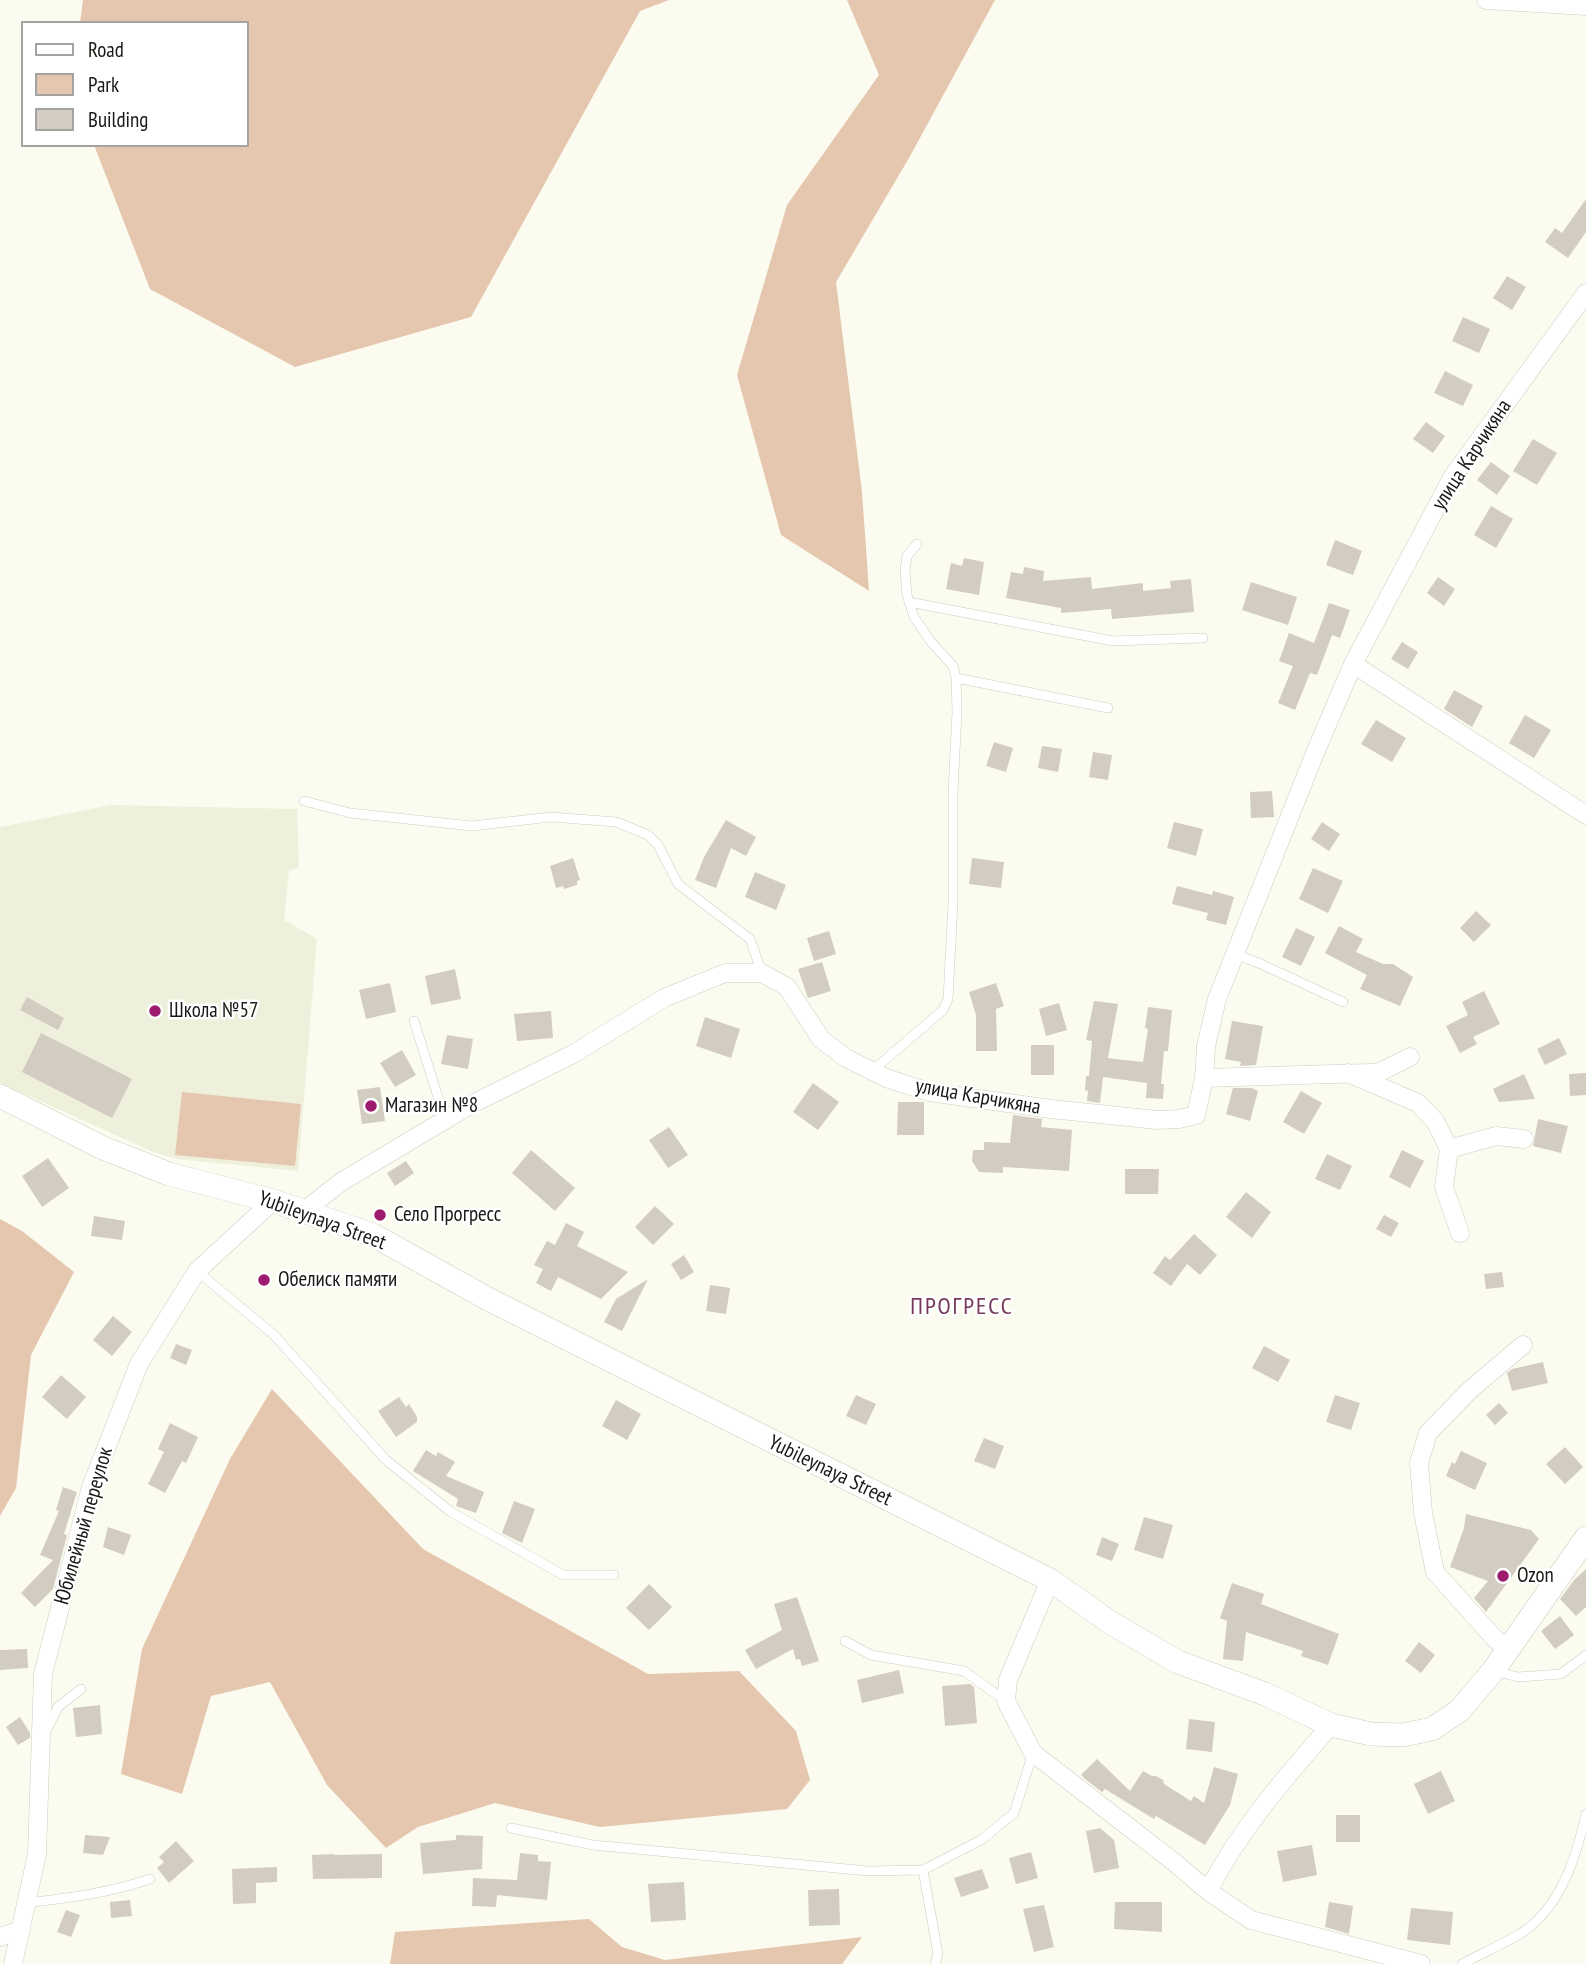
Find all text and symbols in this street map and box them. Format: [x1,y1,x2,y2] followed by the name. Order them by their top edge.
[21,21,248,147] legend
[88,36,124,63] text: Road
[88,71,119,98] text: Park
[88,106,148,133] text: Building
[1427,395,1517,515] street label: улица Карчикяна
[169,998,258,1024] place label: Школа №57
[147,1003,163,1019] marker: Школа №57
[913,1074,1043,1120] street label: улица Карчикяна
[385,1093,478,1119] place label: Магазин №8
[363,1098,379,1114] marker: Магазин №8
[255,1186,389,1256] street label: Yubileynaya Street
[394,1202,501,1228] place label: Село Прогресс
[372,1207,388,1223] marker: Село Прогресс
[278,1267,397,1293] place label: Обелиск памяти
[256,1272,272,1288] marker: Обелиск памяти
[911,1293,1013,1321] district label: ПРОГРЕСС
[764,1430,896,1512] street label: Yubileynaya Street
[49,1444,119,1608] street label: Юбилейный переулок
[1517,1563,1554,1589] place label: Ozon
[1495,1568,1511,1584] marker: Ozon

